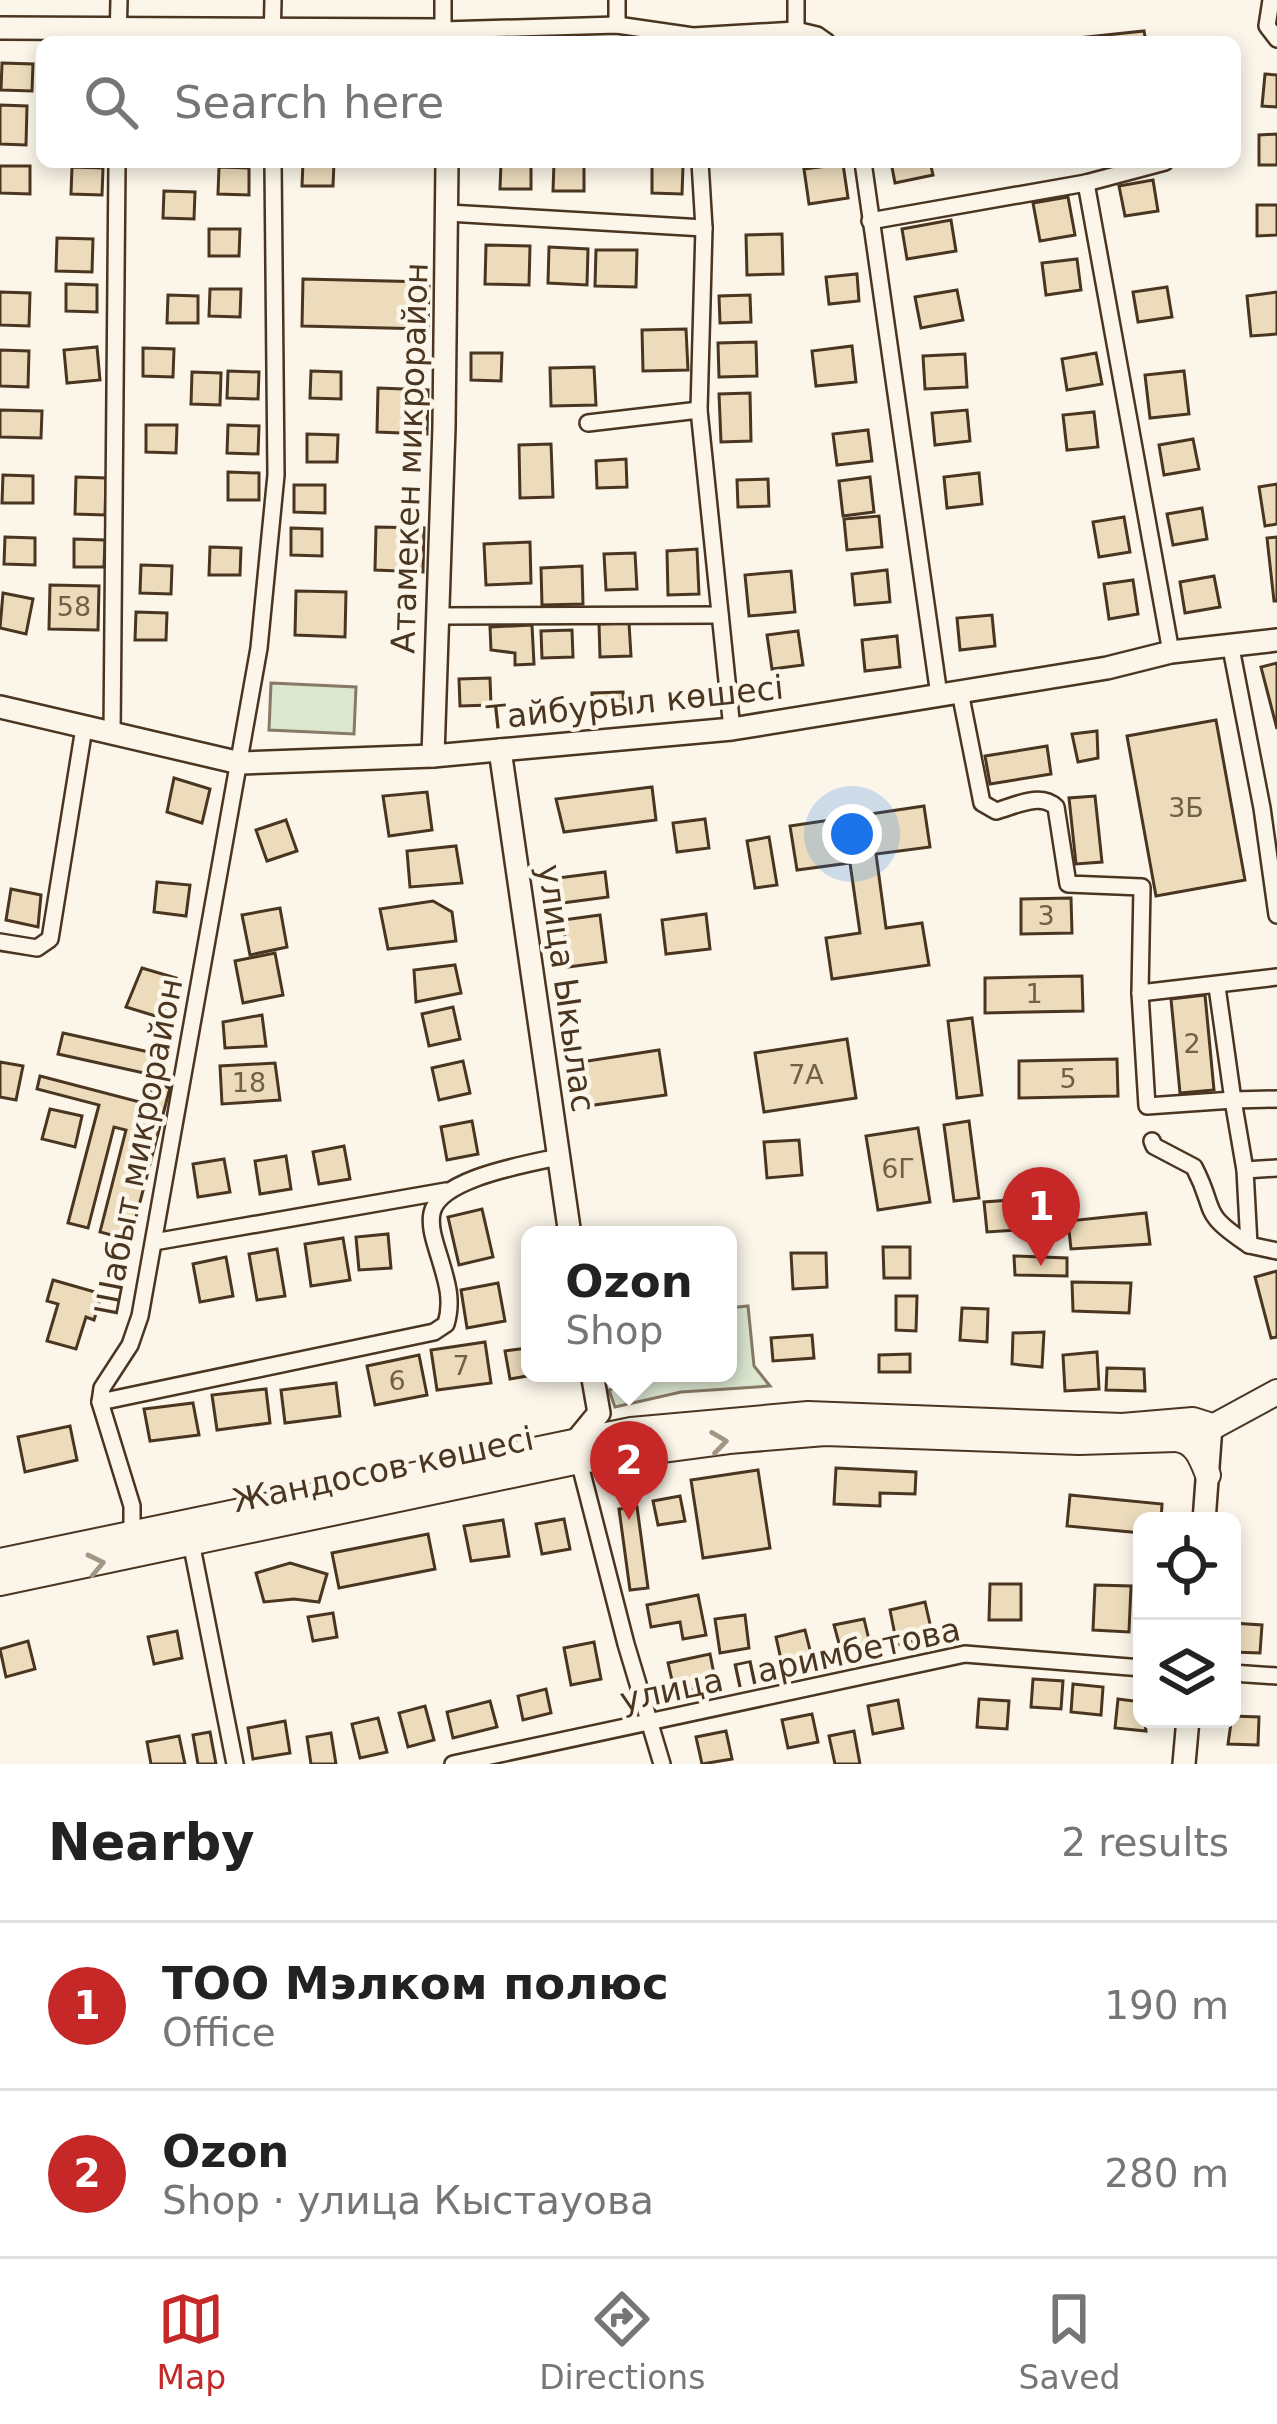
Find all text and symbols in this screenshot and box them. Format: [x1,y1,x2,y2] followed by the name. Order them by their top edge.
[36,36,1241,168] search box
[78,69,144,135] icon: search
[174,76,444,129] text: Search here
[383,262,436,654] street label: Атамекен микрорайон
[57,591,91,622] house number: 58
[484,668,785,738] street label: Тайбурыл көшесі
[1168,792,1204,823] house number: 3Б
[822,804,882,864] your location
[530,862,603,1114] street label: улица Ыкылас
[1037,900,1055,931] house number: 3
[87,975,190,1319] street label: Шабыт микрорайон
[1025,978,1043,1009] house number: 1
[1183,1028,1201,1059] house number: 2
[788,1059,824,1090] house number: 7А
[1059,1063,1077,1094] house number: 5
[232,1067,266,1098] house number: 18
[881,1153,915,1184] house number: 6Г
[1002,1167,1080,1266] pin: 1
[521,1226,737,1382] popup
[565,1255,693,1308] text: Ozon
[565,1308,663,1353] text: Shop
[452,1350,470,1381] house number: 7
[388,1365,406,1396] house number: 6
[229,1419,537,1520] street label: Жандосов көшесі
[590,1421,668,1520] pin: 2
[709,1430,729,1456] one-way arrow
[1133,1512,1241,1728] map controls
[1133,1512,1241,1620] button: locate
[86,1552,106,1578] one-way arrow
[616,1609,964,1720] street label: улица Паримбетова
[1133,1620,1241,1728] button: layers
[48,1813,255,1872] text: Nearby
[1061,1820,1229,1865] text: 2 results
[162,1957,669,2010] text: ТОО Мэлком полюс
[73,1983,101,2028] text: 1
[1104,1983,1229,2028] text: 190 m
[162,2010,276,2055] text: Office
[162,2125,289,2178] text: Ozon
[73,2151,101,2196] text: 2
[1104,2151,1229,2196] text: 280 m
[162,2178,654,2223] text: Shop · улица Кыстауова
[157,2286,226,2397] tab: Map
[539,2286,705,2397] tab: Directions
[1019,2286,1120,2397] tab: Saved

